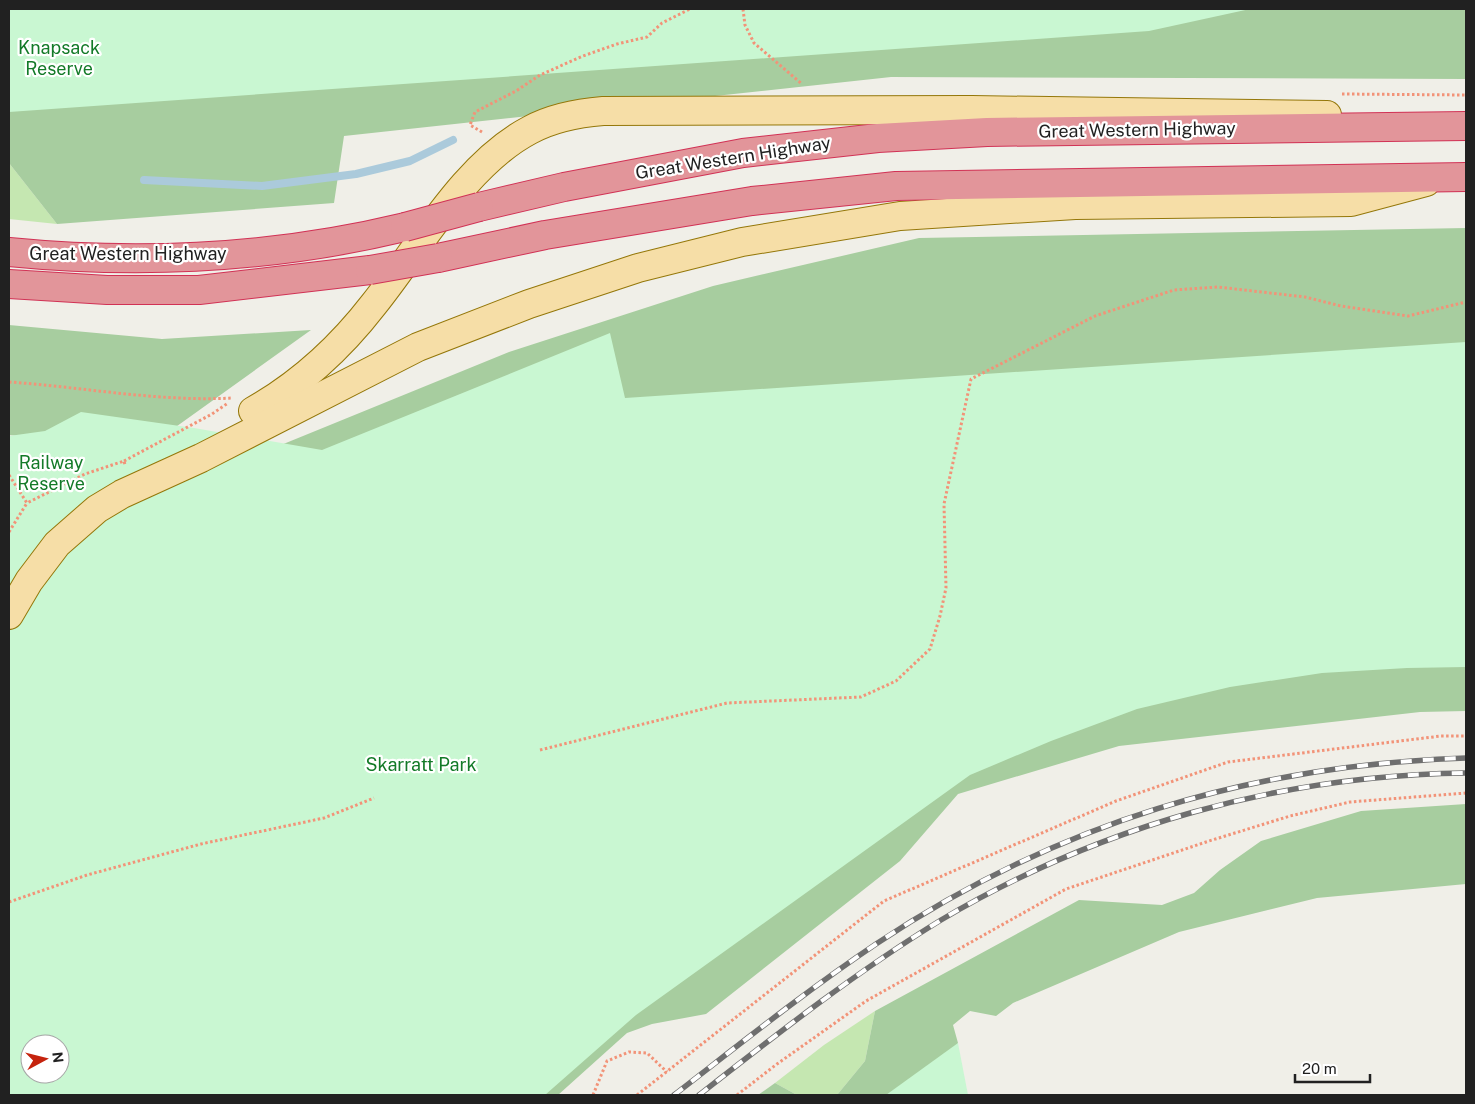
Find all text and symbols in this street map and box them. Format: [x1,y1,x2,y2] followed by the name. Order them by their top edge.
[18,37,100,79] park label: Knapsack Reserve
[1038,117,1236,142] street label: Great Western Highway
[634,132,832,183] street label: Great Western Highway
[29,243,227,264] street label: Great Western Highway
[17,452,85,494] park label: Railway Reserve
[365,754,477,775] park label: Skarratt Park
[20,1034,70,1084] north arrow
[49,1051,67,1064] text: N
[1295,1052,1370,1084] scale bar
[1302,1060,1337,1077] text: 20 m

